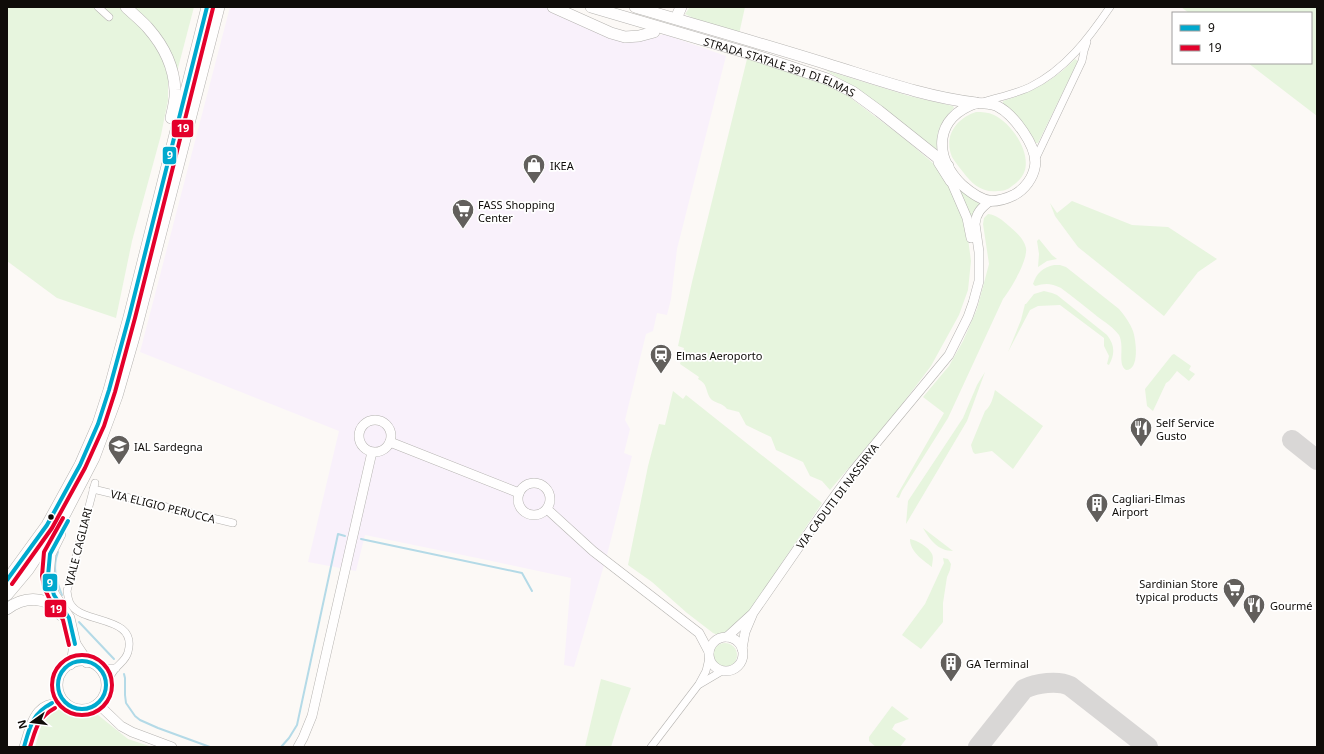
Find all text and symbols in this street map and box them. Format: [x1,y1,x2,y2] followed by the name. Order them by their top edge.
[1172,12,1312,64] legend
[1208,19,1215,36] text: 9
[702,33,858,100] street label: STRADA STATALE 391 DI ELMAS
[1208,39,1222,56] text: 19
[171,119,194,138] line badge: 19
[177,120,189,135] text: 19
[162,146,177,165] line badge: 9
[167,147,173,162] text: 9
[521,152,547,185] shop icon: IKEA
[550,158,575,173] place label: IKEA
[450,197,476,230] supermarket icon: FASS Shopping Center
[478,197,555,225] place label: FASS Shopping Center
[648,342,674,375] station icon: Elmas Aeroporto
[676,348,763,363] place label: Elmas Aeroporto
[1128,415,1154,448] restaurant icon: Self Service Gusto
[1156,415,1214,443] place label: Self Service Gusto
[106,433,132,466] school or university icon: IAL Sardegna
[134,439,203,454] place label: IAL Sardegna
[792,440,882,552] street label: VIA CADUTI DI NASSIRYA
[109,486,218,526] street label: VIA ELIGIO PERUCCA
[1084,491,1110,524] building icon: Cagliari-Elmas Airport
[1112,491,1185,519] place label: Cagliari-Elmas Airport
[61,506,95,588] street label: VIALE CAGLIARI
[46,512,56,522] unlabelled marker
[42,573,58,592] line badge: 9
[47,575,53,590] text: 9
[1136,576,1218,604] place label: Sardinian Store typical products
[1221,576,1247,609] supermarket icon: Sardinian Store typical products
[1241,592,1267,625] restaurant icon: Gourmé
[1270,598,1313,613] place label: Gourmé
[44,599,67,618] line badge: 19
[50,601,62,616] text: 19
[938,650,964,683] building icon: GA Terminal
[966,656,1029,671] place label: GA Terminal
[12,702,52,742] north arrow
[13,718,30,731] text: N

